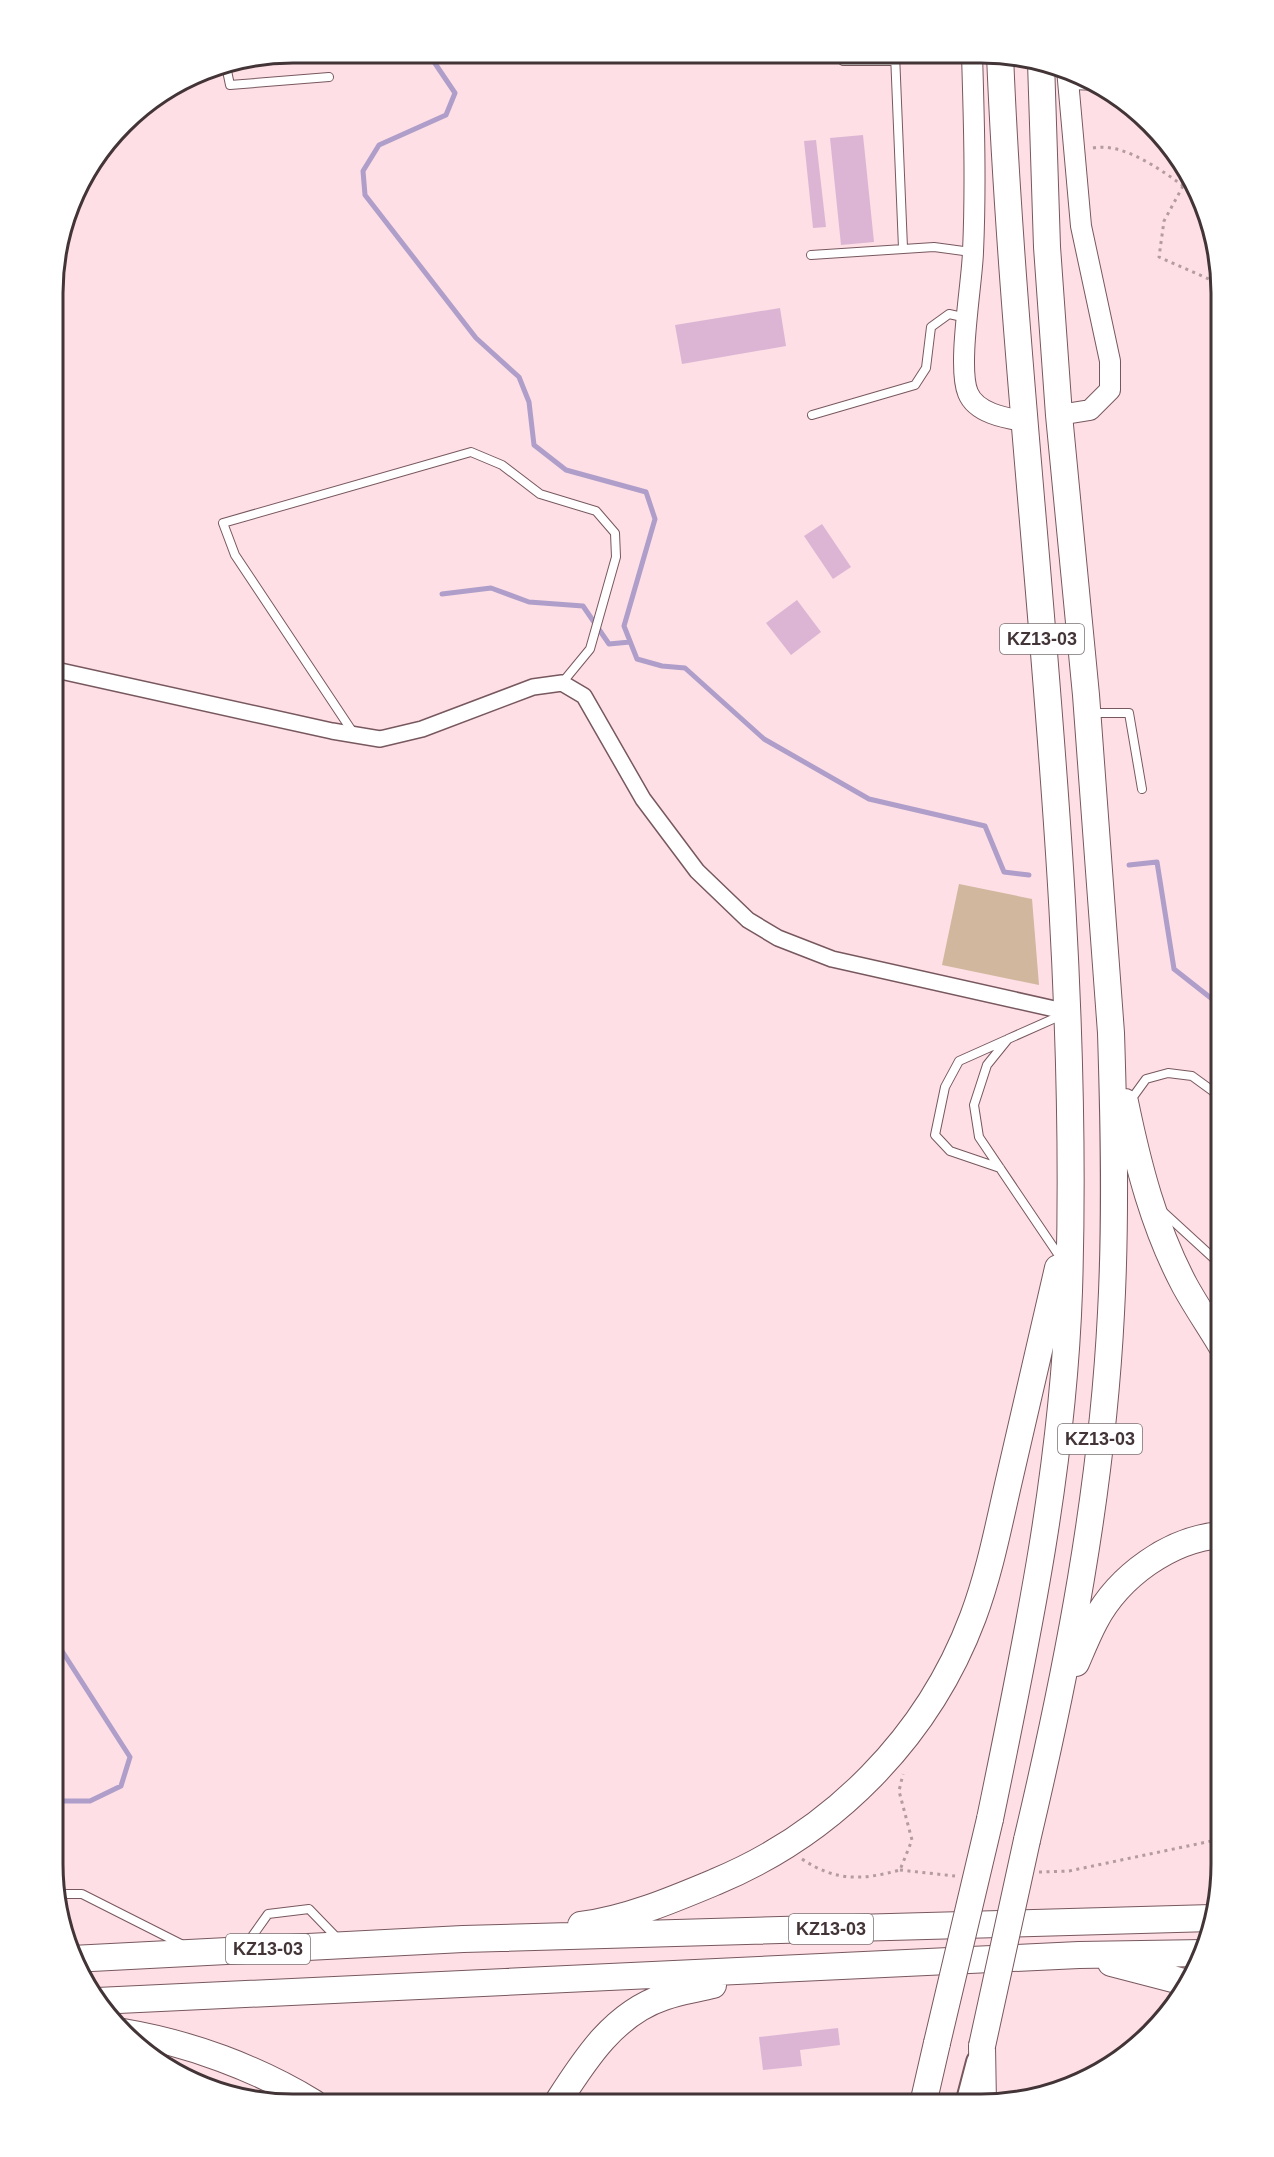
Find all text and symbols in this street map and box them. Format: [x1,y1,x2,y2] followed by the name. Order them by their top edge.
[1000,624,1084,654] road number: KZ13-03
[1058,1424,1142,1454] road number: KZ13-03
[789,1914,873,1944] road number: KZ13-03
[226,1934,310,1964] road number: KZ13-03

